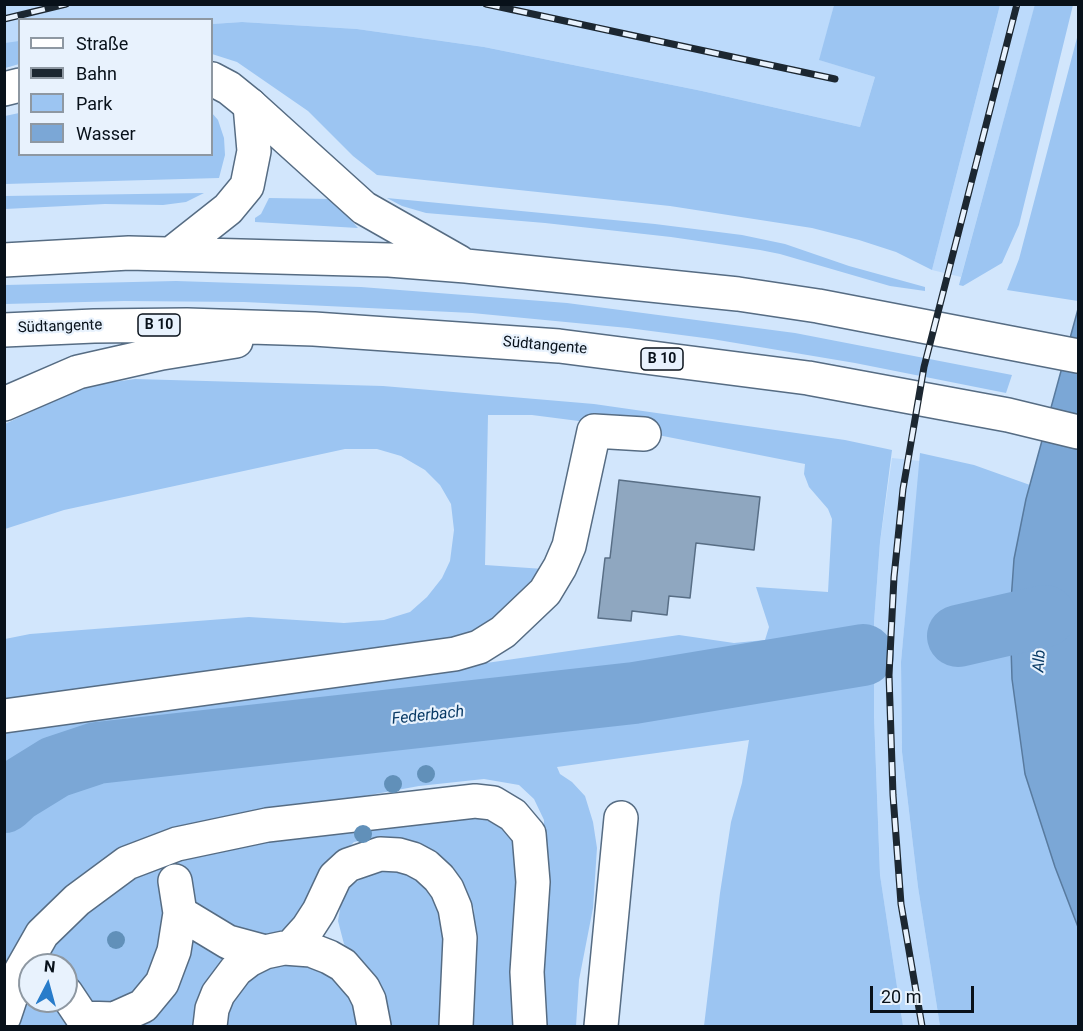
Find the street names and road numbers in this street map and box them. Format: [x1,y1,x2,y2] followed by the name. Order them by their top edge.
[138,314,180,336] road number: B 10
[17,317,103,337] street label: Südtangente
[502,333,588,359] street label: Südtangente
[641,348,683,370] road number: B 10

